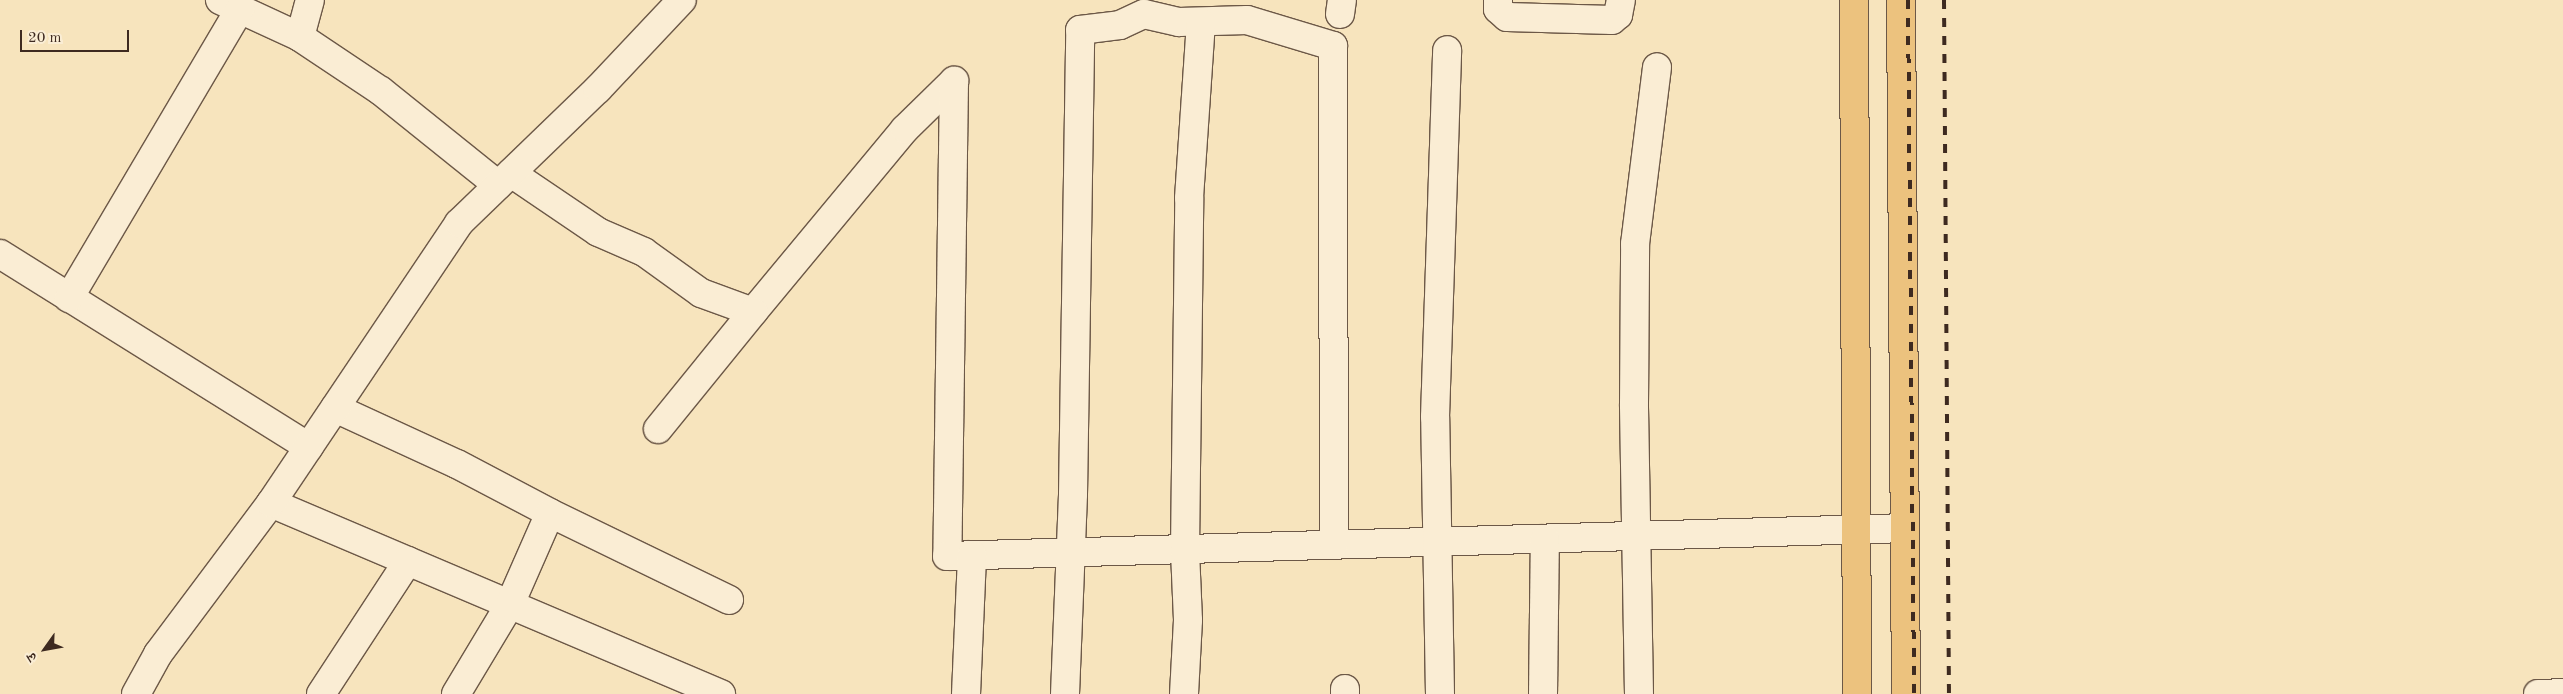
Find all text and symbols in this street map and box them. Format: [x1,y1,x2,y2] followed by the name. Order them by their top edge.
[22,20,131,52] scale bar
[28,31,62,46] text: 20 m
[20,624,70,674] north arrow
[24,650,40,664] text: उ

